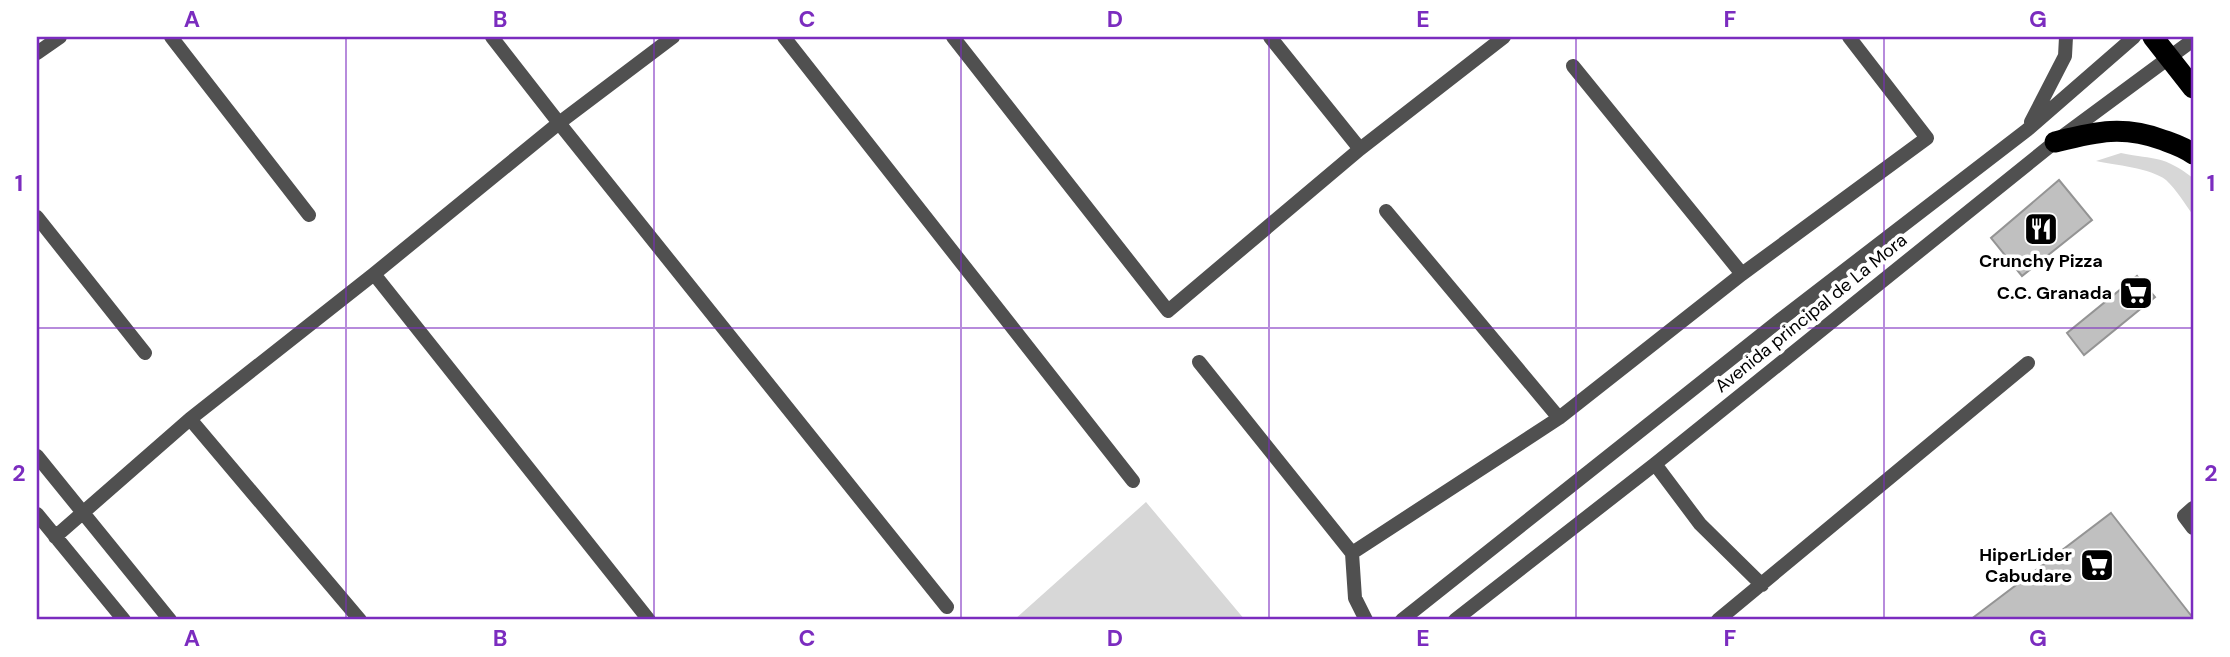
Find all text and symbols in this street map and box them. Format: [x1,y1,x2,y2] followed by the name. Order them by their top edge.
[184,4,200,34] text: A
[493,4,507,34] text: B
[799,4,815,34] text: C
[1107,4,1123,34] text: D
[1416,4,1430,34] text: E
[1724,4,1737,34] text: F
[2029,4,2047,34] text: G
[15,168,23,198] text: 1
[2207,168,2215,198] text: 1
[2022,210,2060,248] restaurant icon: Crunchy Pizza
[1710,228,1912,398] street label: Avenida principal de La Mora
[1979,249,2103,273] place label: Crunchy Pizza
[2117,274,2155,312] supermarket icon: C.C. Granada
[1997,281,2112,305] place label: C.C. Granada
[12,458,26,488] text: 2
[2204,458,2218,488] text: 2
[1979,543,2072,588] place label: HiperLider Cabudare
[2078,546,2116,584] supermarket icon: HiperLider Cabudare
[184,623,200,653] text: A
[493,623,507,653] text: B
[799,623,815,653] text: C
[1107,623,1123,653] text: D
[1416,623,1430,653] text: E
[1724,623,1737,653] text: F
[2029,623,2047,653] text: G

